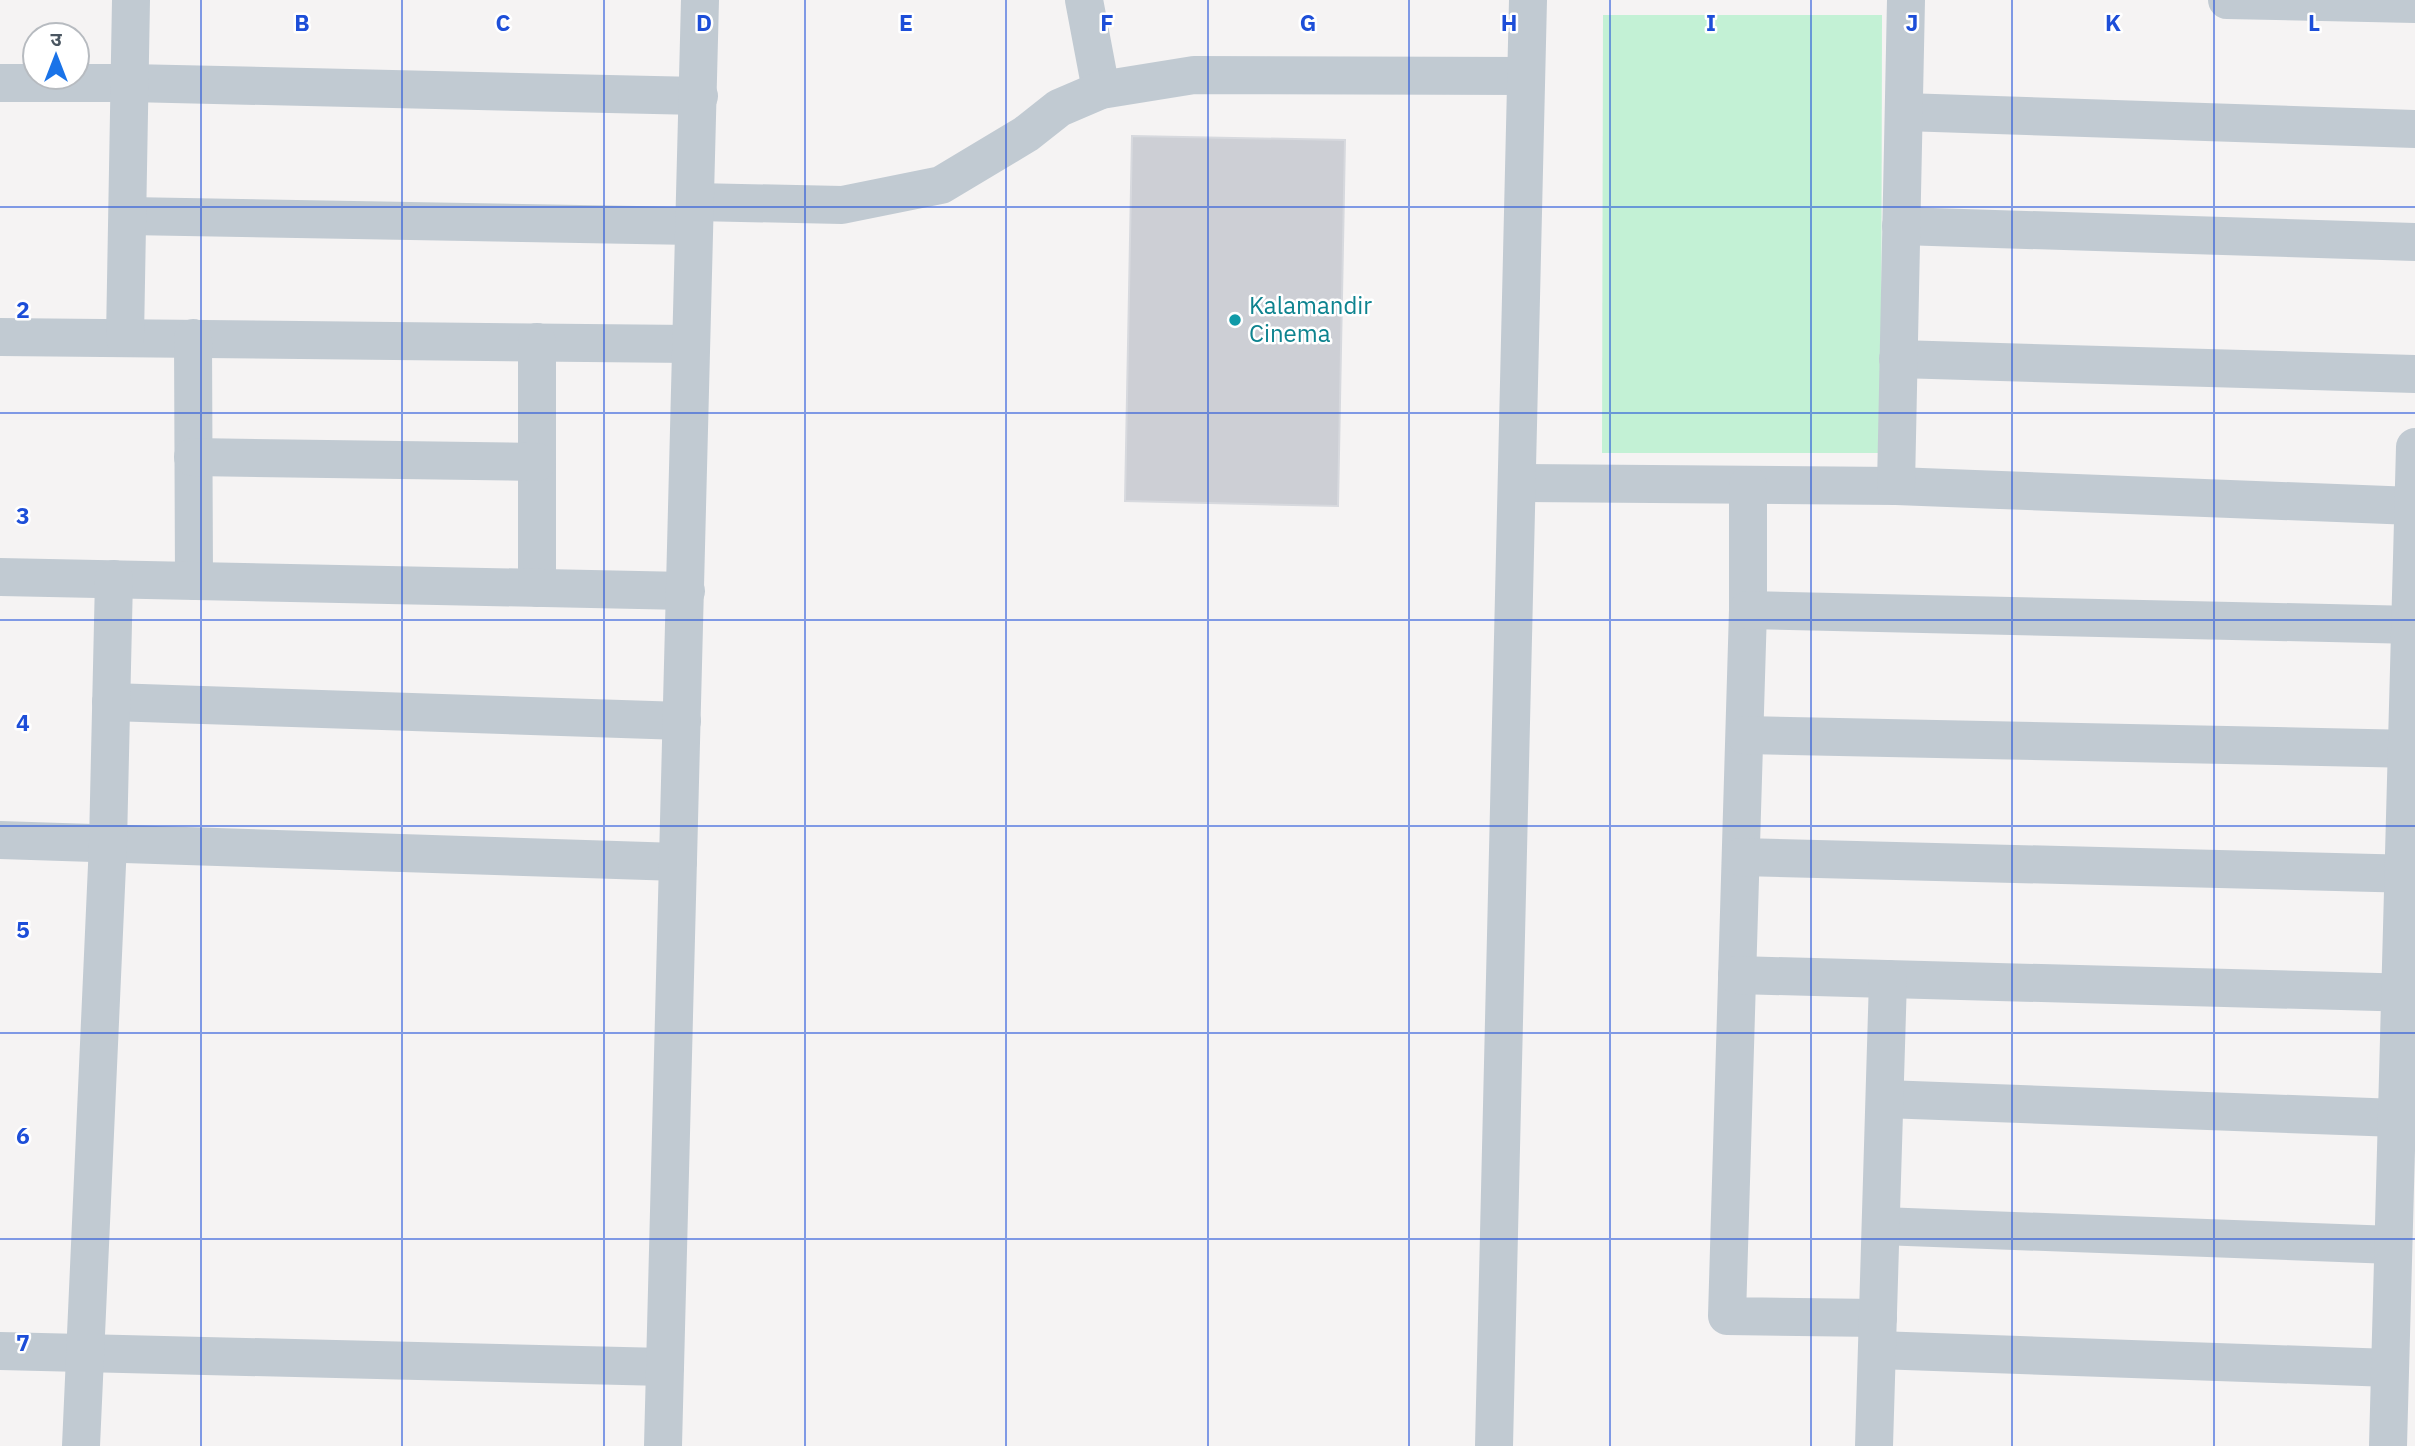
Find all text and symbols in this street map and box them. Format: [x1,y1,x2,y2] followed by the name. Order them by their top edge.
[294,7,310,37] text: B
[496,7,511,37] text: C
[696,7,712,37] text: D
[899,7,913,37] text: E
[1100,7,1114,37] text: F
[1300,7,1316,37] text: G
[1501,7,1517,37] text: H
[1706,7,1716,37] text: I
[1906,7,1918,37] text: J
[2105,7,2121,37] text: K
[2308,7,2320,37] text: L
[21,21,91,91] north arrow
[50,27,62,51] text: उ
[1249,289,1372,349] place label: Kalamandir Cinema
[16,294,30,324] text: 2
[1227,312,1243,328] marker: Kalamandir Cinema
[16,500,30,530] text: 3
[16,707,30,737] text: 4
[16,914,30,944] text: 5
[16,1120,30,1150] text: 6
[16,1327,30,1357] text: 7

